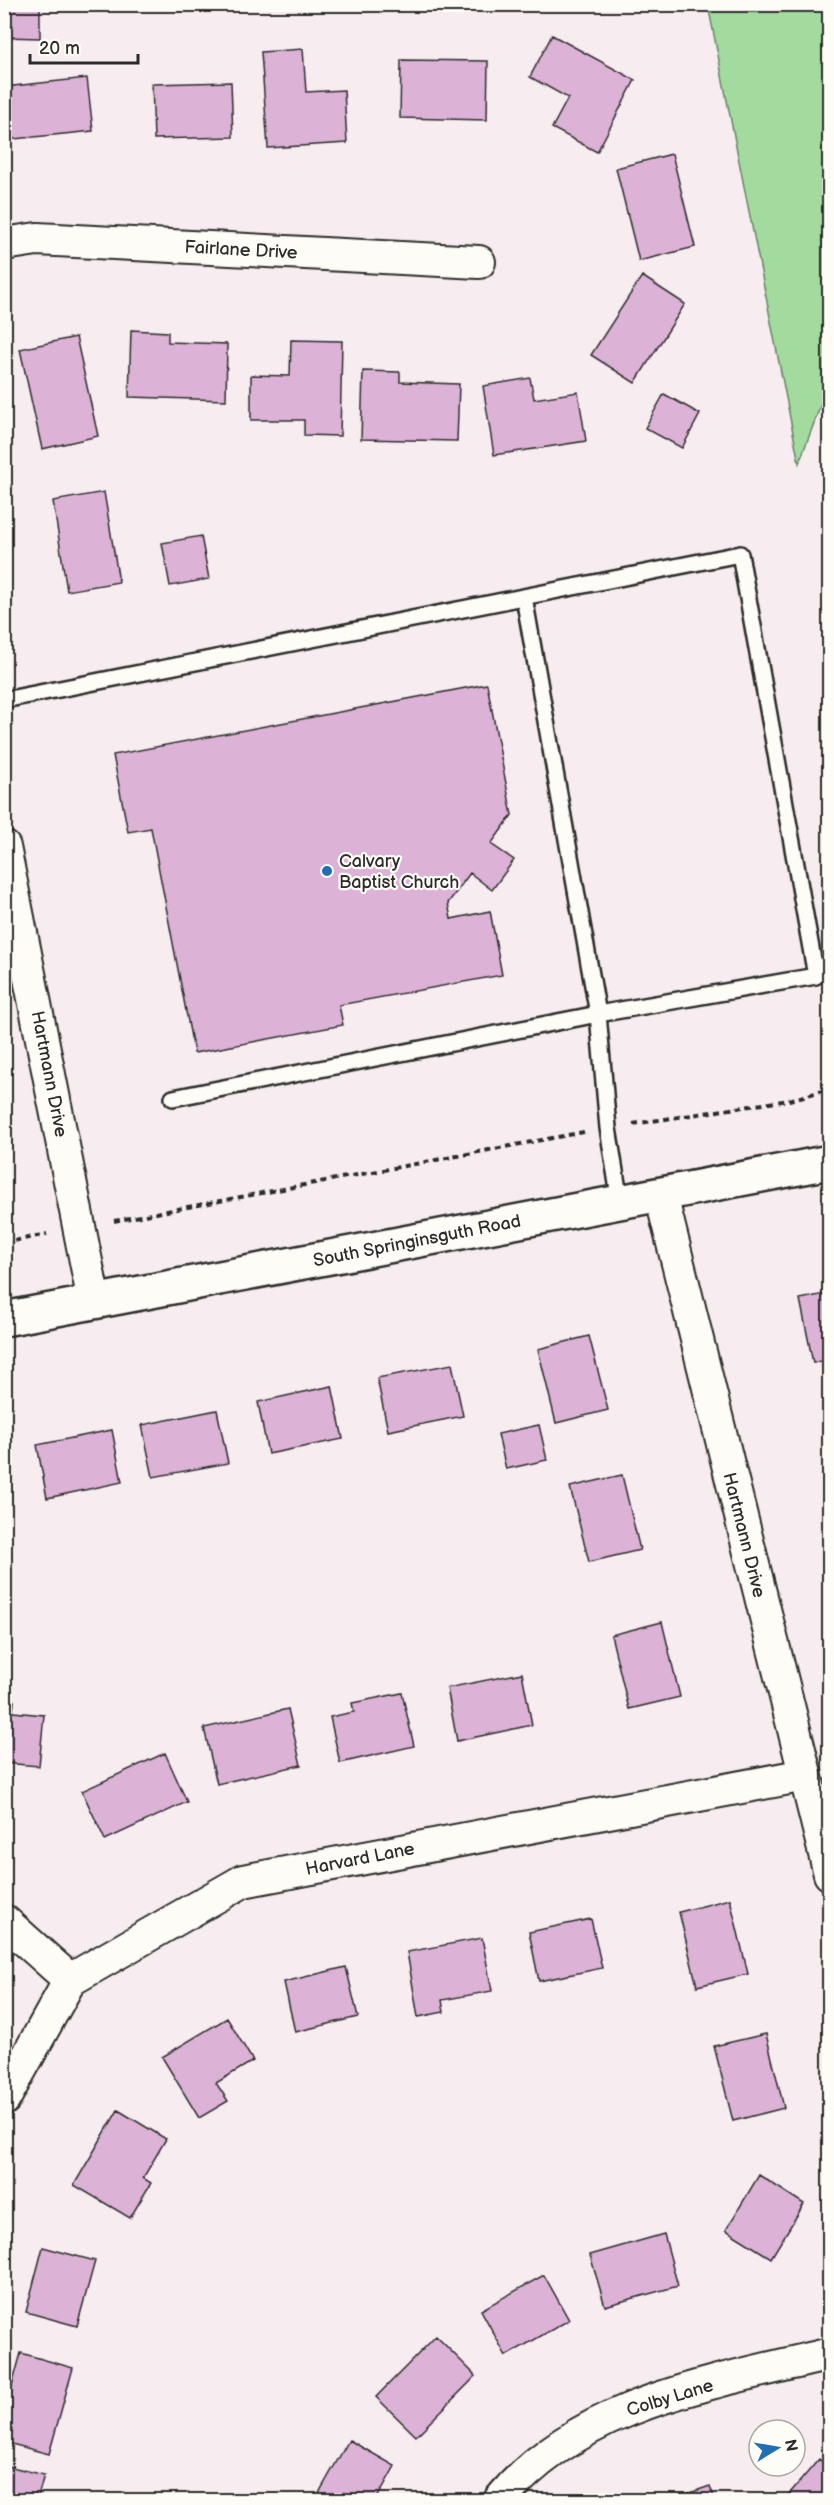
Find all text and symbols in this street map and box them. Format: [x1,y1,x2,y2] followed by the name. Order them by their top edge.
[30,27,138,65] scale bar
[39,38,80,59] text: 20 m
[184,237,298,263] street label: Fairlane Drive
[339,851,459,893] place label: Calvary Baptist Church
[320,864,334,878] marker: Calvary Baptist Church
[26,1009,72,1139] street label: Hartmann Drive
[311,1211,523,1271] street label: South Springinsguth Road
[718,1470,770,1600] street label: Hartmann Drive
[304,1838,417,1880] street label: Harvard Lane
[624,2375,716,2421] street label: Colby Lane
[747,2418,807,2478] north arrow
[780,2438,801,2453] text: N

